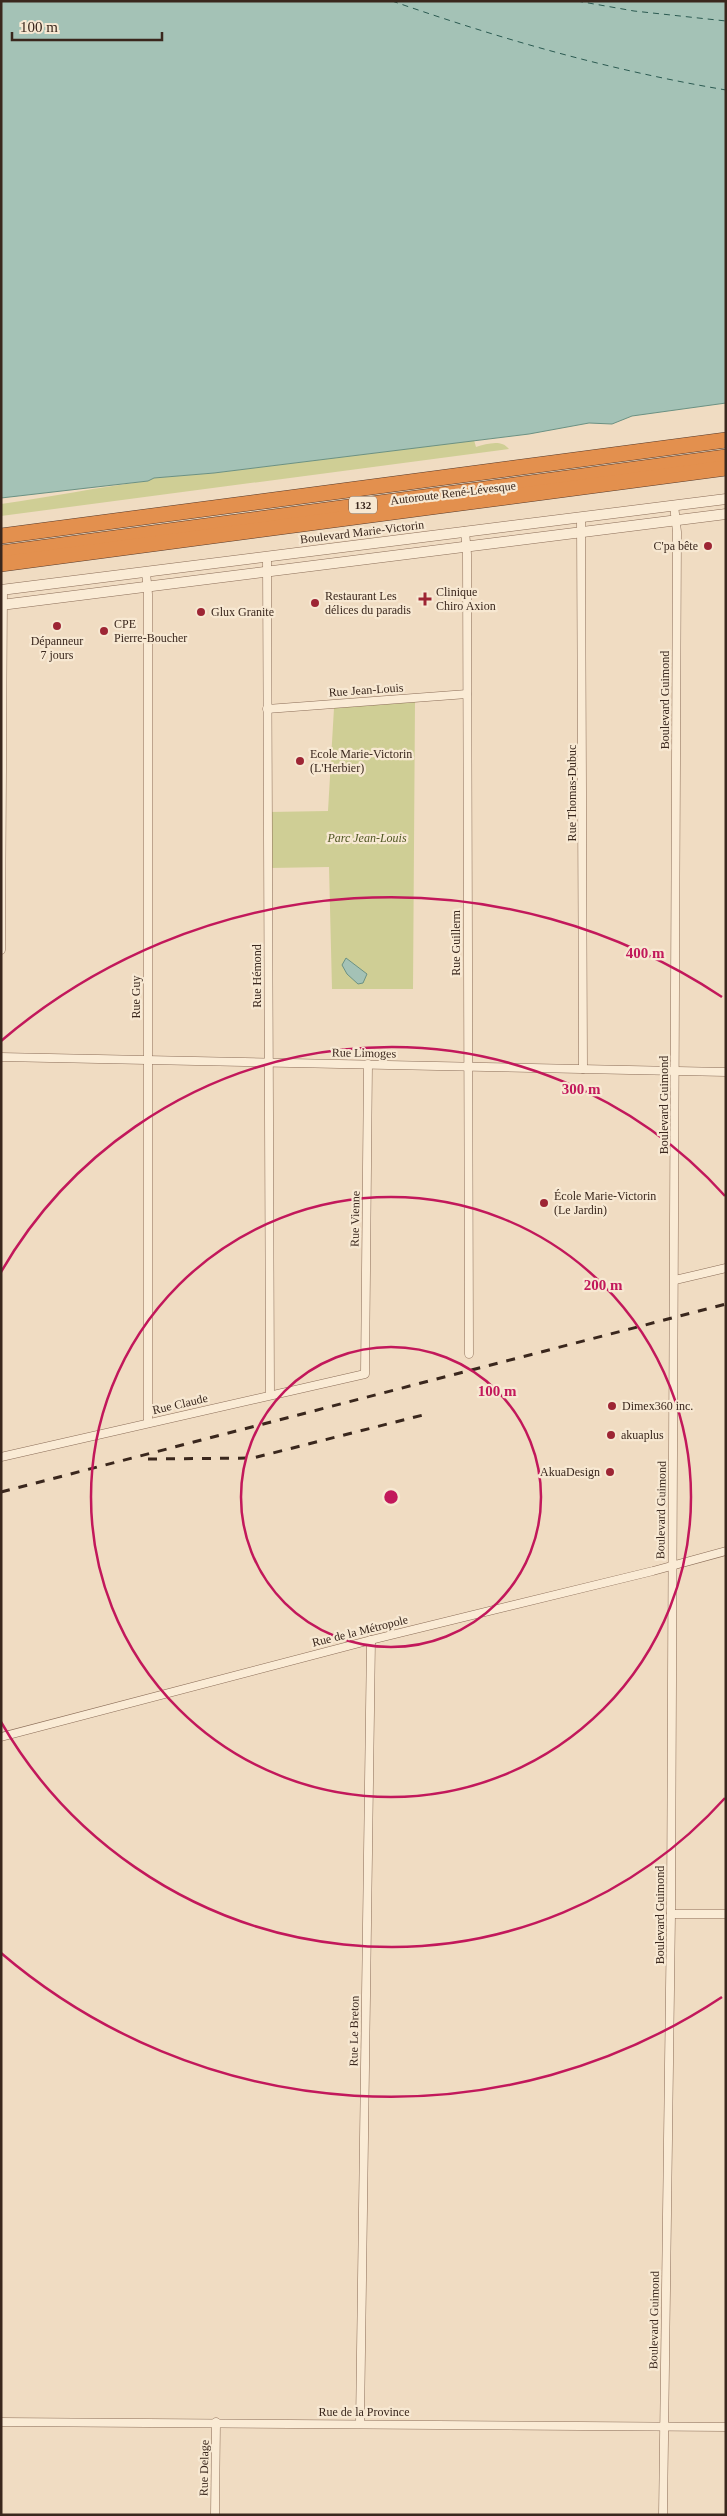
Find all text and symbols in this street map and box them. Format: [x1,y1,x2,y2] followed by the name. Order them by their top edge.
[12,10,162,42] scale bar
[20,19,58,35] text: 100 m
[389,478,517,508] street label: Autoroute René-Lévesque
[349,496,377,514] road number: 132
[299,517,425,547] street label: Boulevard Marie-Victorin
[654,539,698,553] place label: C'pa bête
[702,540,714,552] marker: C'pa bête
[436,585,496,613] place label: Clinique Chiro Axion
[325,589,411,617] place label: Restaurant Les délices du paradis
[418,592,432,606] marker: Clinique Chiro Axion
[309,597,321,609] marker: Restaurant Les délices du paradis
[211,605,274,619] place label: Glux Granite
[195,606,207,618] marker: Glux Granite
[114,617,187,645] place label: CPE Pierre-Boucher
[51,620,63,632] marker: Dépanneur 7 jours
[98,625,110,637] marker: CPE Pierre-Boucher
[31,634,83,662] place label: Dépanneur 7 jours
[658,651,672,749] street label: Boulevard Guimond
[328,680,404,700] street label: Rue Jean-Louis
[565,745,579,841] street label: Rue Thomas-Dubuc
[310,747,412,775] place label: Ecole Marie-Victorin (L'Herbier)
[294,755,306,767] marker: Ecole Marie-Victorin (L'Herbier)
[326,831,407,845] park label: Parc Jean-Louis
[449,910,463,976] street label: Rue Guillerm
[250,944,264,1008] street label: Rue Hémond
[626,945,665,961] text: 400 m
[129,976,143,1019] street label: Rue Guy
[332,1045,397,1061] street label: Rue Limoges
[657,1056,671,1154] street label: Boulevard Guimond
[562,1081,601,1097] text: 300 m
[554,1189,656,1217] place label: École Marie-Victorin (Le Jardin)
[348,1191,362,1247] street label: Rue Vienne
[538,1197,550,1209] marker: École Marie-Victorin (Le Jardin)
[584,1277,623,1293] text: 200 m
[478,1383,517,1399] text: 100 m
[151,1391,209,1417] street label: Rue Claude
[622,1399,693,1413] place label: Dimex360 inc.
[606,1400,618,1412] marker: Dimex360 inc.
[621,1428,664,1442] place label: akuaplus
[605,1429,617,1441] marker: akuaplus
[653,1461,669,1559] street label: Boulevard Guimond
[540,1465,600,1479] place label: AkuaDesign
[604,1466,616,1478] marker: AkuaDesign
[382,1488,400,1506] centre of rings
[311,1612,409,1650] street label: Rue de la Métropole
[653,1866,667,1964] street label: Boulevard Guimond
[346,1996,362,2066] street label: Rue Le Breton
[646,2271,662,2369] street label: Boulevard Guimond
[319,2405,409,2419] street label: Rue de la Province
[197,2440,211,2496] street label: Rue Delage

